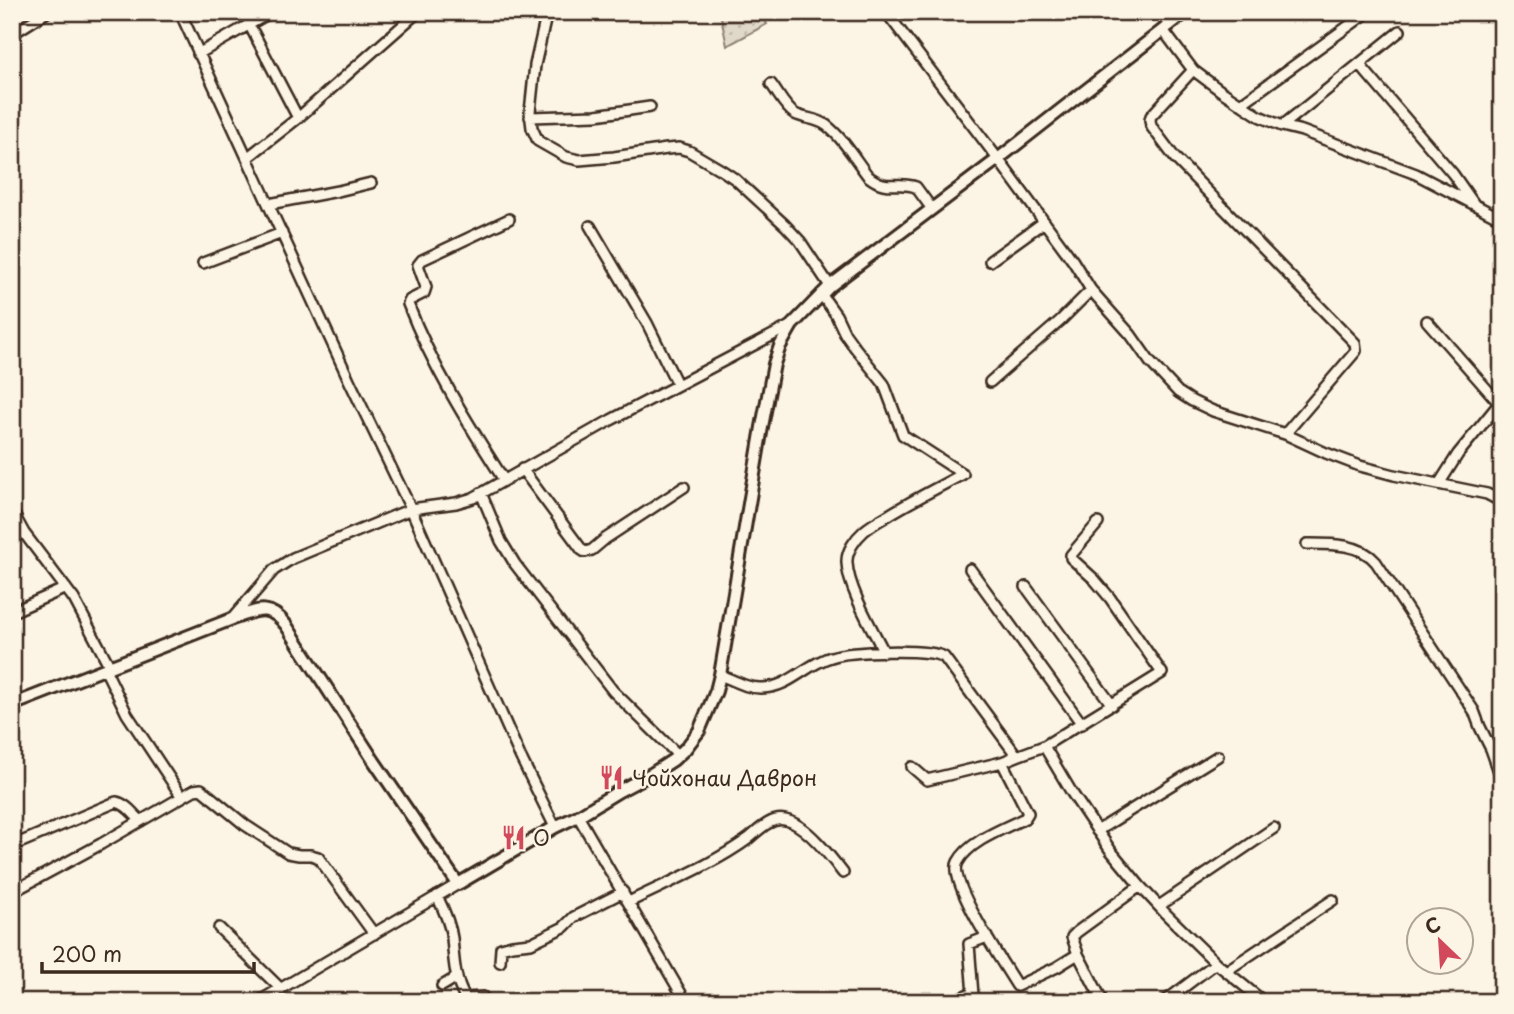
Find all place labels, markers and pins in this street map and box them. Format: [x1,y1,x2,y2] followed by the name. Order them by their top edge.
[632,761,817,793] place label: Чойхонаи Даврон
[598,763,626,791] restaurant icon: Чойхонаи Даврон
[533,821,550,853] place label: O
[499,823,527,851] restaurant icon: O

